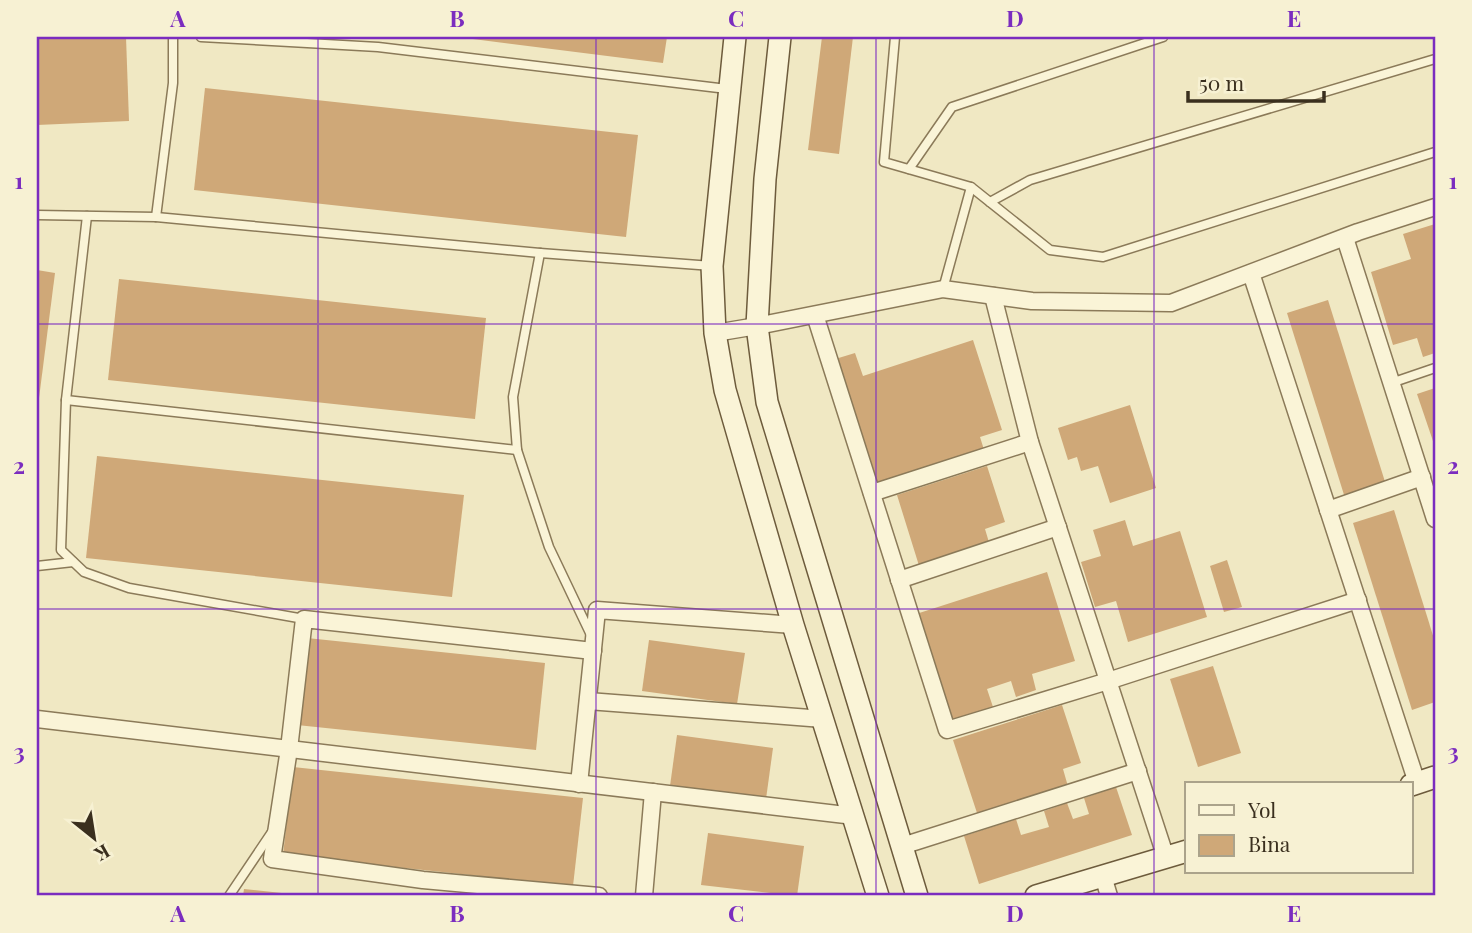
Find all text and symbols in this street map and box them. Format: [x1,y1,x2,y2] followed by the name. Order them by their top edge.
[169,2,186,33] text: A
[449,2,465,33] text: B
[728,2,744,33] text: C
[1006,2,1024,33] text: D
[1287,2,1301,33] text: E
[1188,60,1325,104] scale bar
[1199,68,1245,96] text: 50 m
[15,164,24,195] text: 1
[1449,164,1458,195] text: 1
[13,449,25,480] text: 2
[1447,449,1459,480] text: 2
[13,735,25,766] text: 3
[1447,735,1459,766] text: 3
[1185,782,1412,874] legend
[1247,795,1276,823] text: Yol
[60,804,130,874] north arrow
[1248,829,1291,857] text: Bina
[90,839,115,868] text: K
[169,897,186,928] text: A
[449,897,465,928] text: B
[728,897,744,928] text: C
[1006,897,1024,928] text: D
[1287,897,1301,928] text: E

